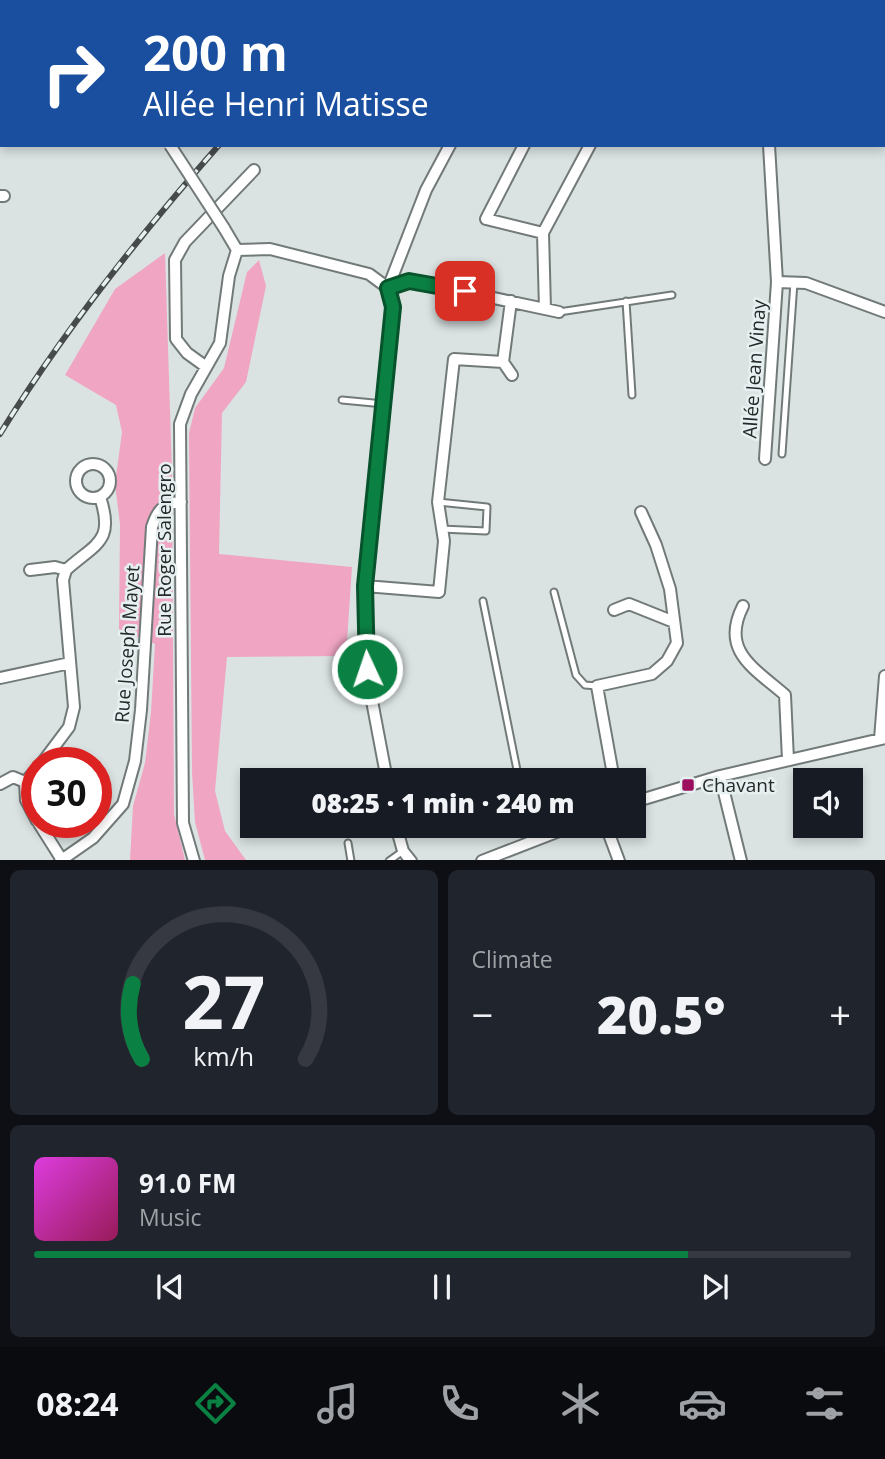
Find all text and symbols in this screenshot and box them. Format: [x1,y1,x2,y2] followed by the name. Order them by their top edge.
[143,19,288,85] text: 200 m
[28,28,119,119] icon: right
[143,82,429,125] text: Allée Henri Matisse
[435,261,495,321] pin
[446,272,484,310] icon: arrive
[736,298,772,439] street label: Allée Jean Vinay
[151,463,177,637] street label: Rue Roger Salengro
[109,564,145,724] street label: Rue Joseph Mayet
[330,632,404,706] position arrow
[21,747,112,838] speed limit sign: 30
[793,768,863,838] map controls
[793,768,863,838] button: sound
[702,772,775,798] place label: Chavant
[680,777,696,793] marker: Chavant
[312,785,574,821] text: 08:25 · 1 min · 240 m
[472,943,553,975] text: Climate
[182,951,265,1050] text: 27
[597,978,725,1049] text: 20.5°
[472,988,493,1040] text: −
[829,988,851,1040] text: +
[193,1038,254,1072] text: km/h
[139,1165,237,1201] text: 91.0 FM
[139,1201,202,1233] text: Music
[151,1268,189,1306] icon: previous
[423,1268,461,1306] icon: pause
[696,1268,734,1306] icon: next
[191,1379,240,1428] icon: directions
[313,1379,362,1428] icon: music
[435,1379,484,1428] icon: phone
[556,1379,605,1428] icon: climate
[678,1379,727,1428] icon: car
[800,1379,849,1428] icon: filters
[36,1382,119,1425] text: 08:24

